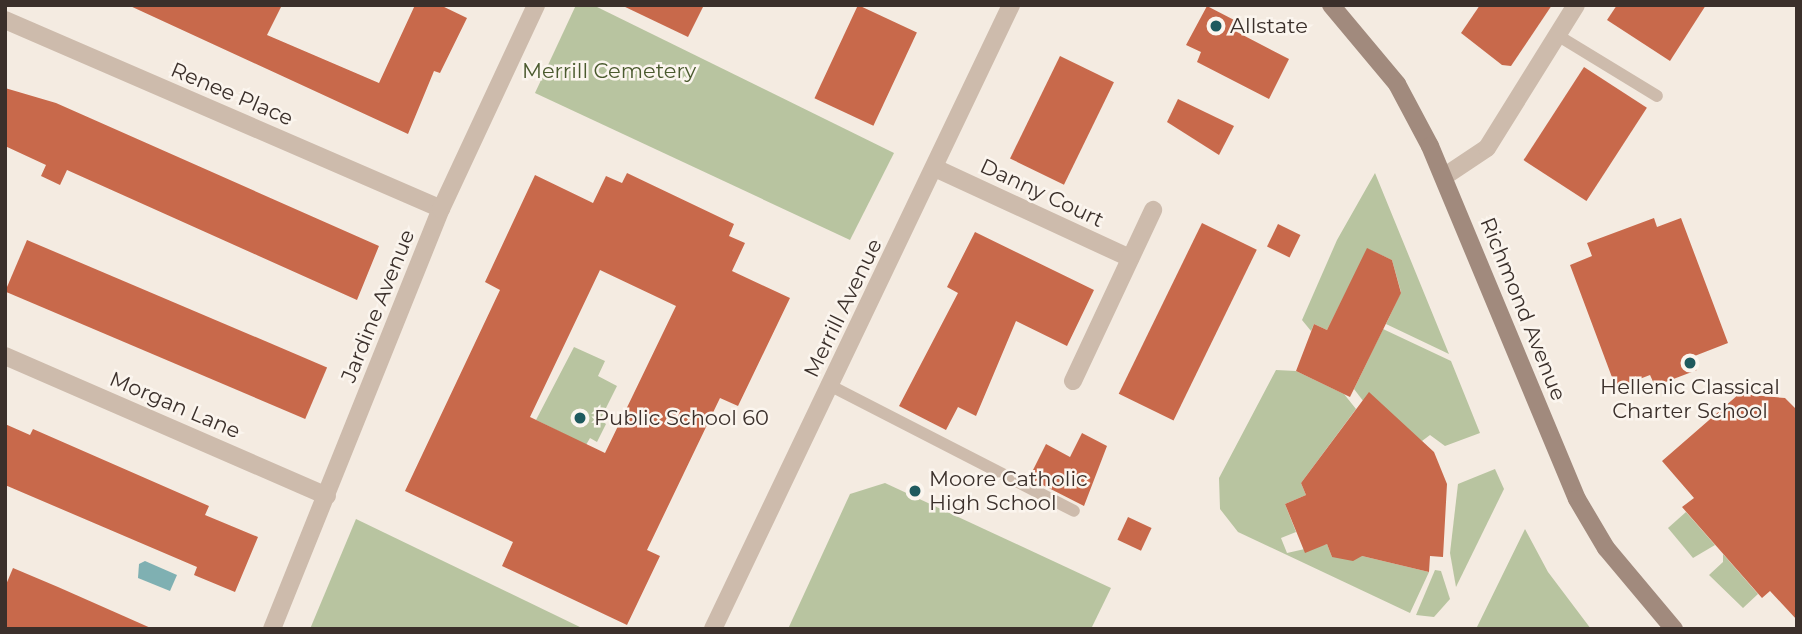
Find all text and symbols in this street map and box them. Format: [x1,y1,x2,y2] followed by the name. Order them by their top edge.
[1230,13,1308,39] place label: Allstate
[1208,18,1224,34] marker: Allstate
[167,57,297,131] street label: Renee Place
[522,58,696,84] park label: Merrill Cemetery
[976,153,1108,233] street label: Danny Court
[1475,214,1571,404] street label: Richmond Avenue
[336,226,420,386] street label: Jardine Avenue
[799,235,887,381] street label: Merrill Avenue
[1682,355,1698,371] marker: Hellenic Classical Charter School
[106,366,244,444] street label: Morgan Lane
[1600,374,1780,424] place label: Hellenic Classical Charter School
[594,405,769,431] place label: Public School 60
[572,410,588,426] marker: Public School 60
[929,466,1088,516] place label: Moore Catholic High School
[907,483,923,499] marker: Moore Catholic High School

